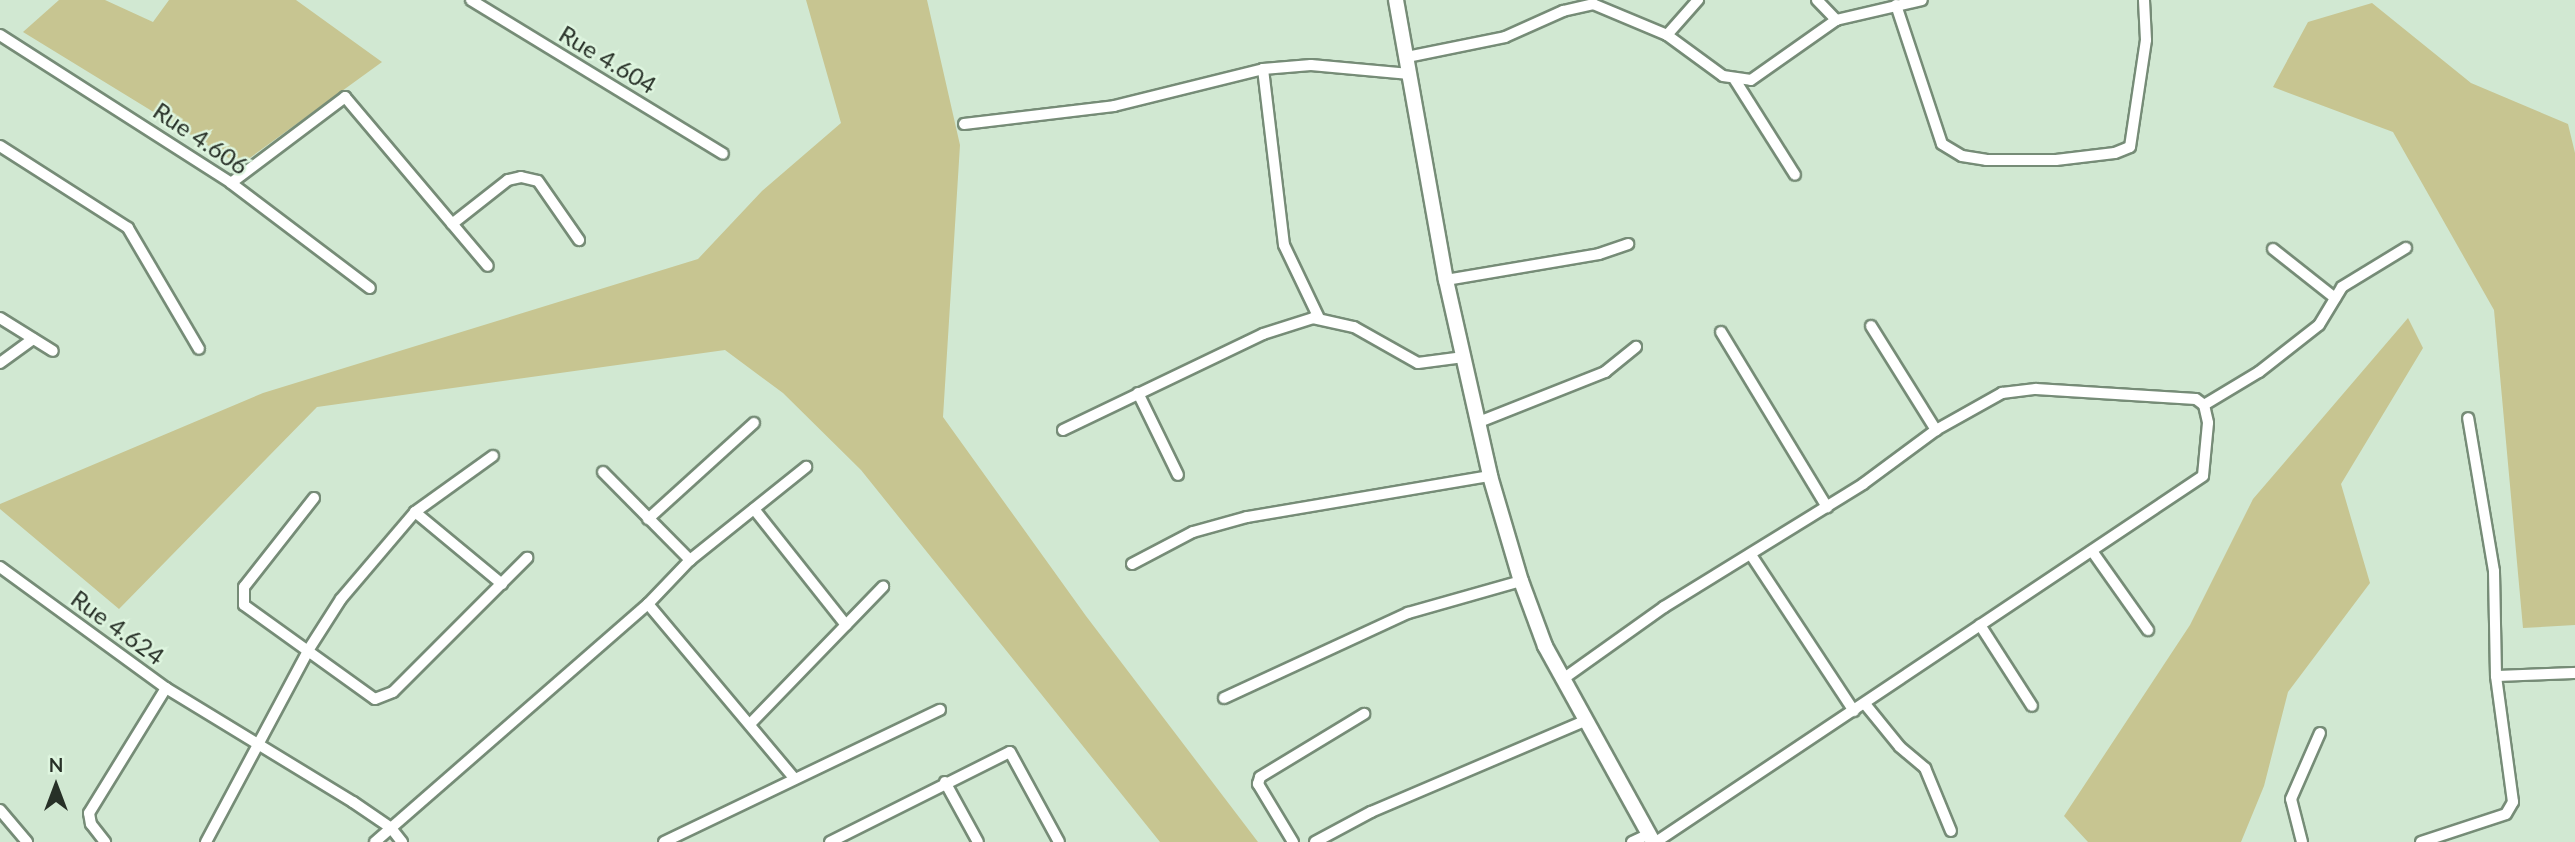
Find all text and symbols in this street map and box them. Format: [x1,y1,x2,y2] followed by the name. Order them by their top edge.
[554,19,662,99] street label: Rue 4.604
[148,96,254,180] street label: Rue 4.606
[66,584,170,670] street label: Rue 4.624
[21,751,91,821] north arrow
[49,753,63,776] text: N

